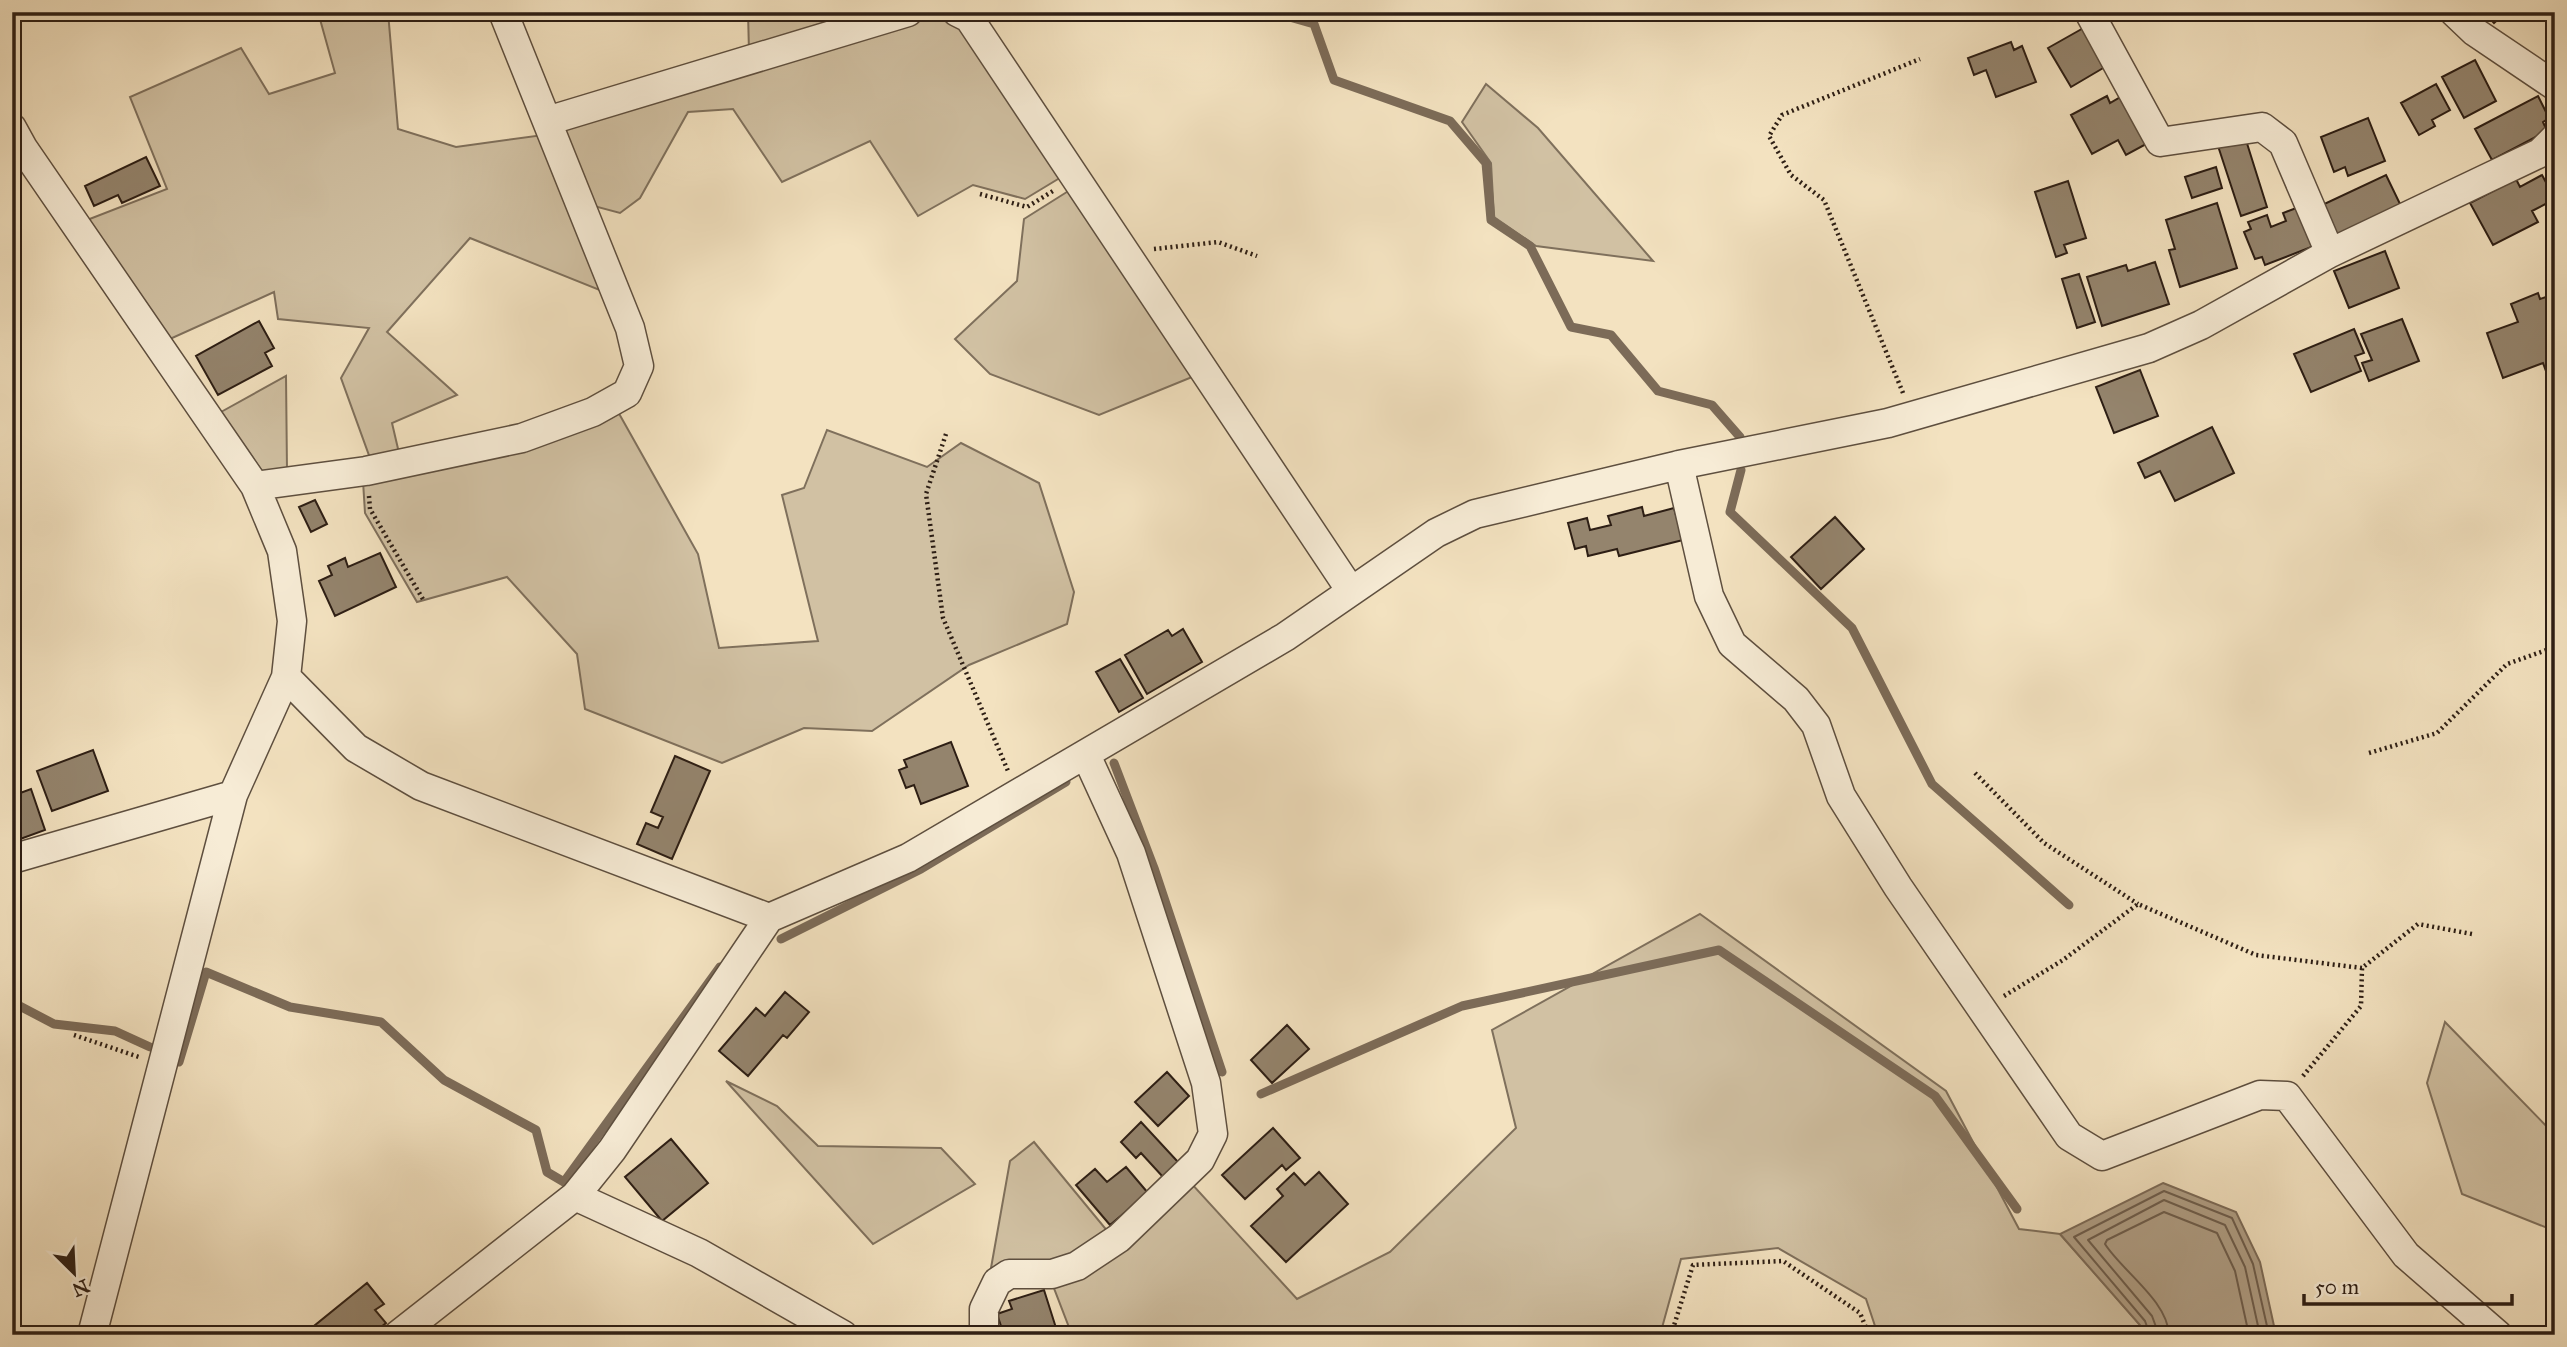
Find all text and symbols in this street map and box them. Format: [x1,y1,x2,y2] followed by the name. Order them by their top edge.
[38,1238,108,1308] north arrow
[2304,1263,2513,1307] scale bar
[69,1274,93,1302] text: N
[2315,1274,2360,1300] text: 50 m

